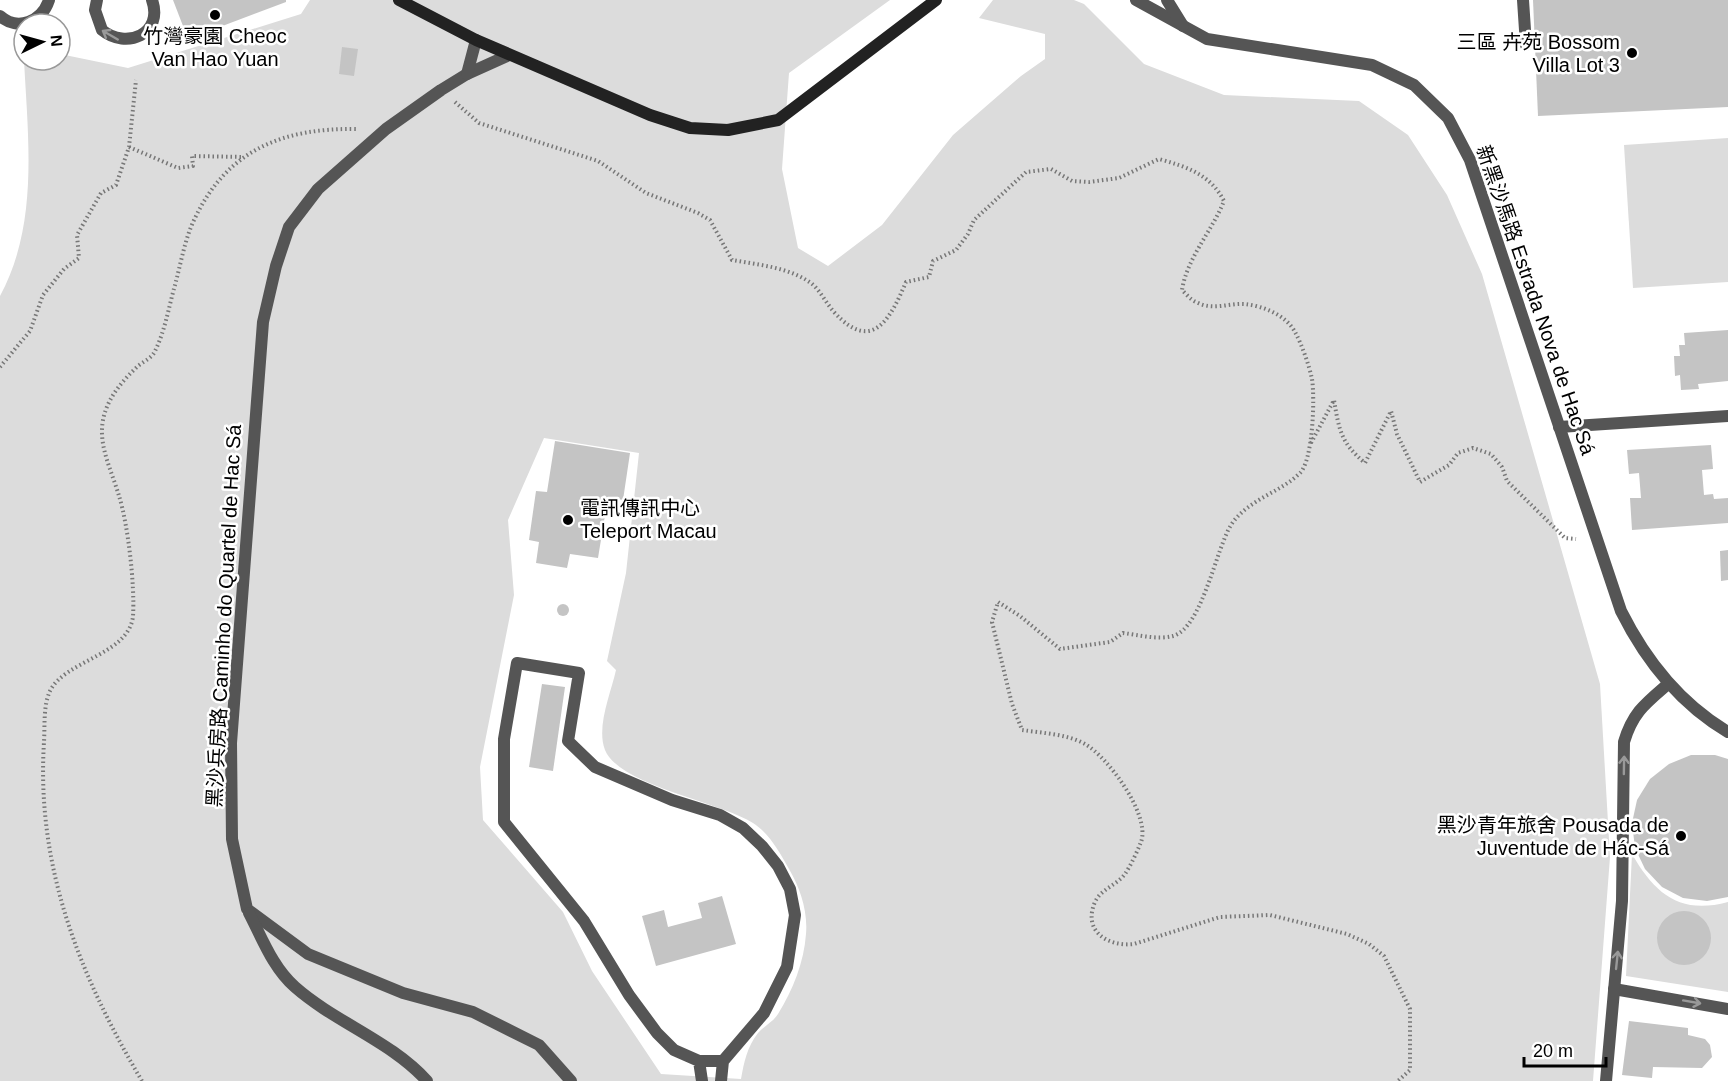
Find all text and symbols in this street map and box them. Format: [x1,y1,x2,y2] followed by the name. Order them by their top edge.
[208,8,222,22] marker: 竹灣豪園 Cheoc Van Hao Yuan
[12,12,72,72] north arrow
[143,25,287,70] place label: 竹灣豪園 Cheoc Van Hao Yuan
[102,28,119,40] one-way arrow
[1457,31,1620,76] place label: 三區 卉苑 Bossom Villa Lot 3
[47,34,65,47] text: N
[1625,46,1639,60] marker: 三區 卉苑 Bossom Villa Lot 3
[1473,142,1600,458] street label: 新黑沙馬路 Estrada Nova de Hac Sá
[203,423,245,808] street label: 黑沙兵房路 Caminho do Quartel de Hac Sá
[580,497,717,542] place label: 電訊傳訊中心 Teleport Macau
[561,513,575,527] marker: 電訊傳訊中心 Teleport Macau
[1618,756,1630,776] one-way arrow
[1437,814,1670,859] place label: 黑沙青年旅舍 Pousada de Juventude de Hác-Sá
[1674,829,1688,843] marker: 黑沙青年旅舍 Pousada de Juventude de Hác-Sá
[1612,951,1623,970] one-way arrow
[1681,997,1701,1008] one-way arrow
[1524,1030,1606,1068] scale bar
[1533,1041,1573,1061] text: 20 m

